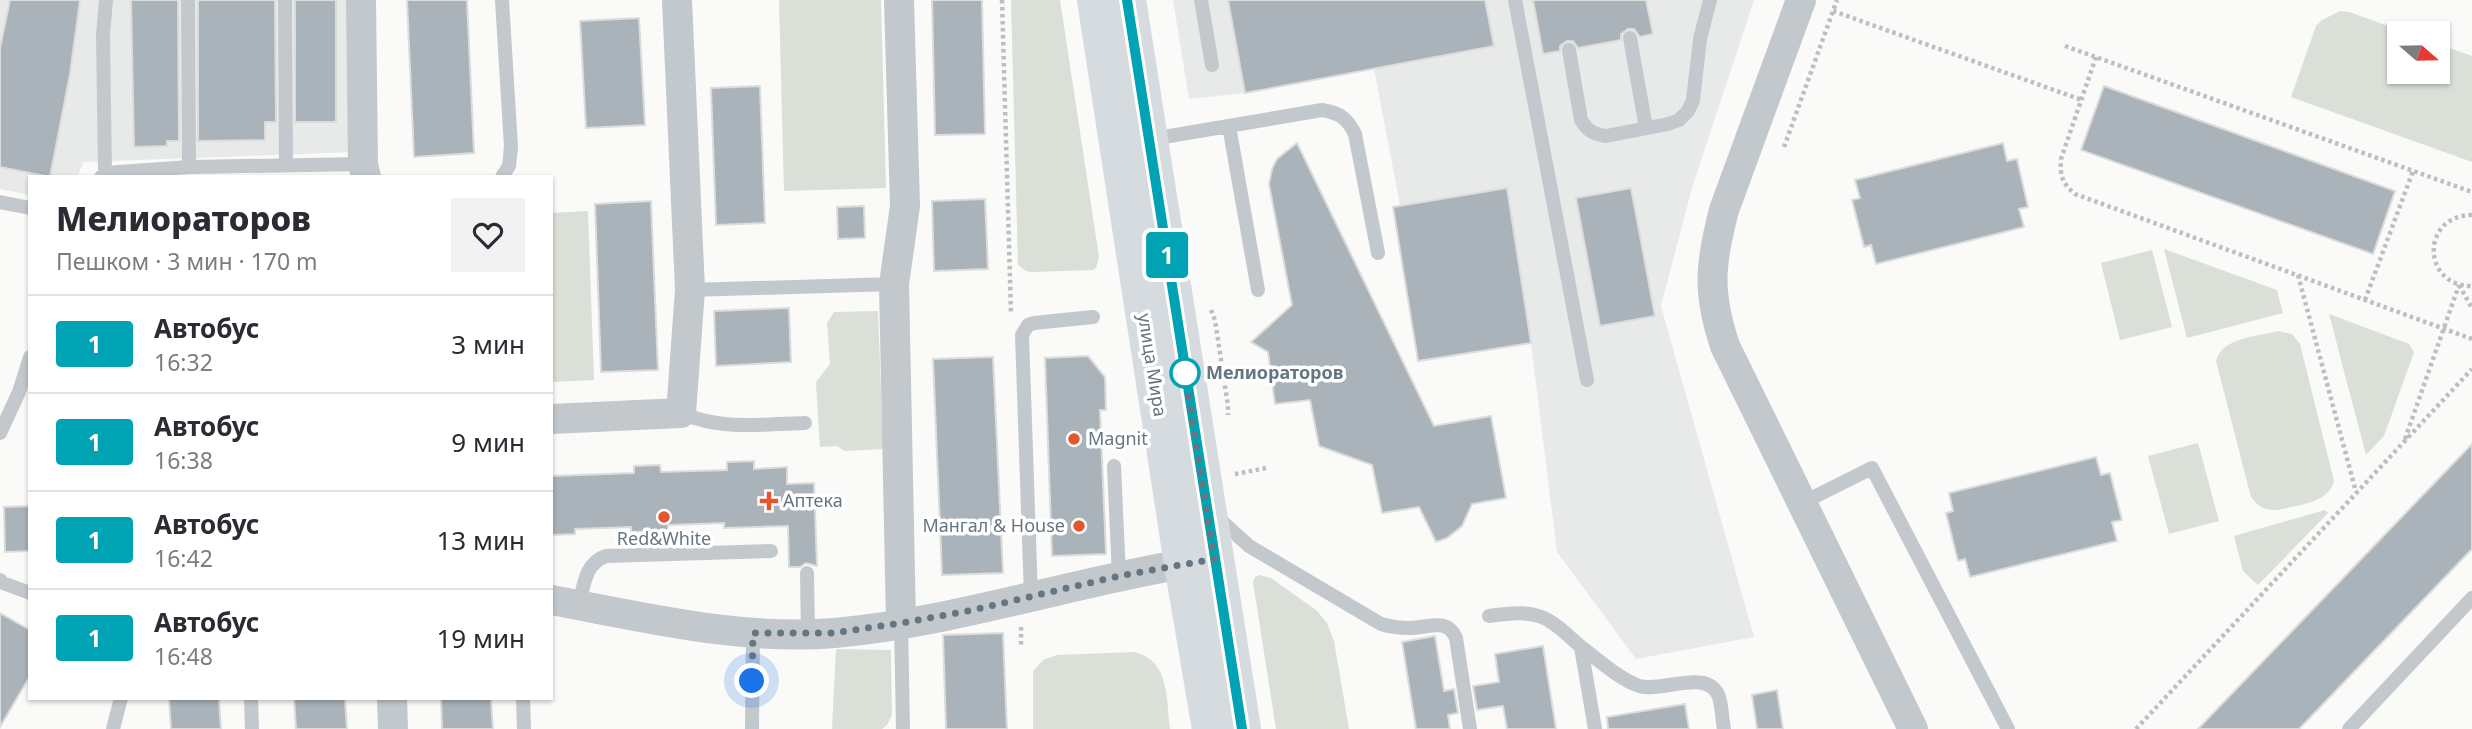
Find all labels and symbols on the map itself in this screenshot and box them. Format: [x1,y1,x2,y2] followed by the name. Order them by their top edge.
[2387,21,2450,84] north arrow
[1144,232,1190,278] line badge: 1
[1133,312,1173,418] street label: улица Мира
[1170,358,1200,388] marker: Мелиораторов
[1206,360,1344,384] place label: Мелиораторов
[1088,426,1148,450] place label: Magnit
[1066,431,1082,447] marker: Magnit
[783,488,843,512] place label: Аптека
[761,493,777,509] marker: Аптека
[656,509,672,525] marker: Red&White
[922,513,1065,537] place label: Мангал & House
[1071,518,1087,534] marker: Мангал & House
[617,526,711,550] place label: Red&White
[734,663,769,698] your location

